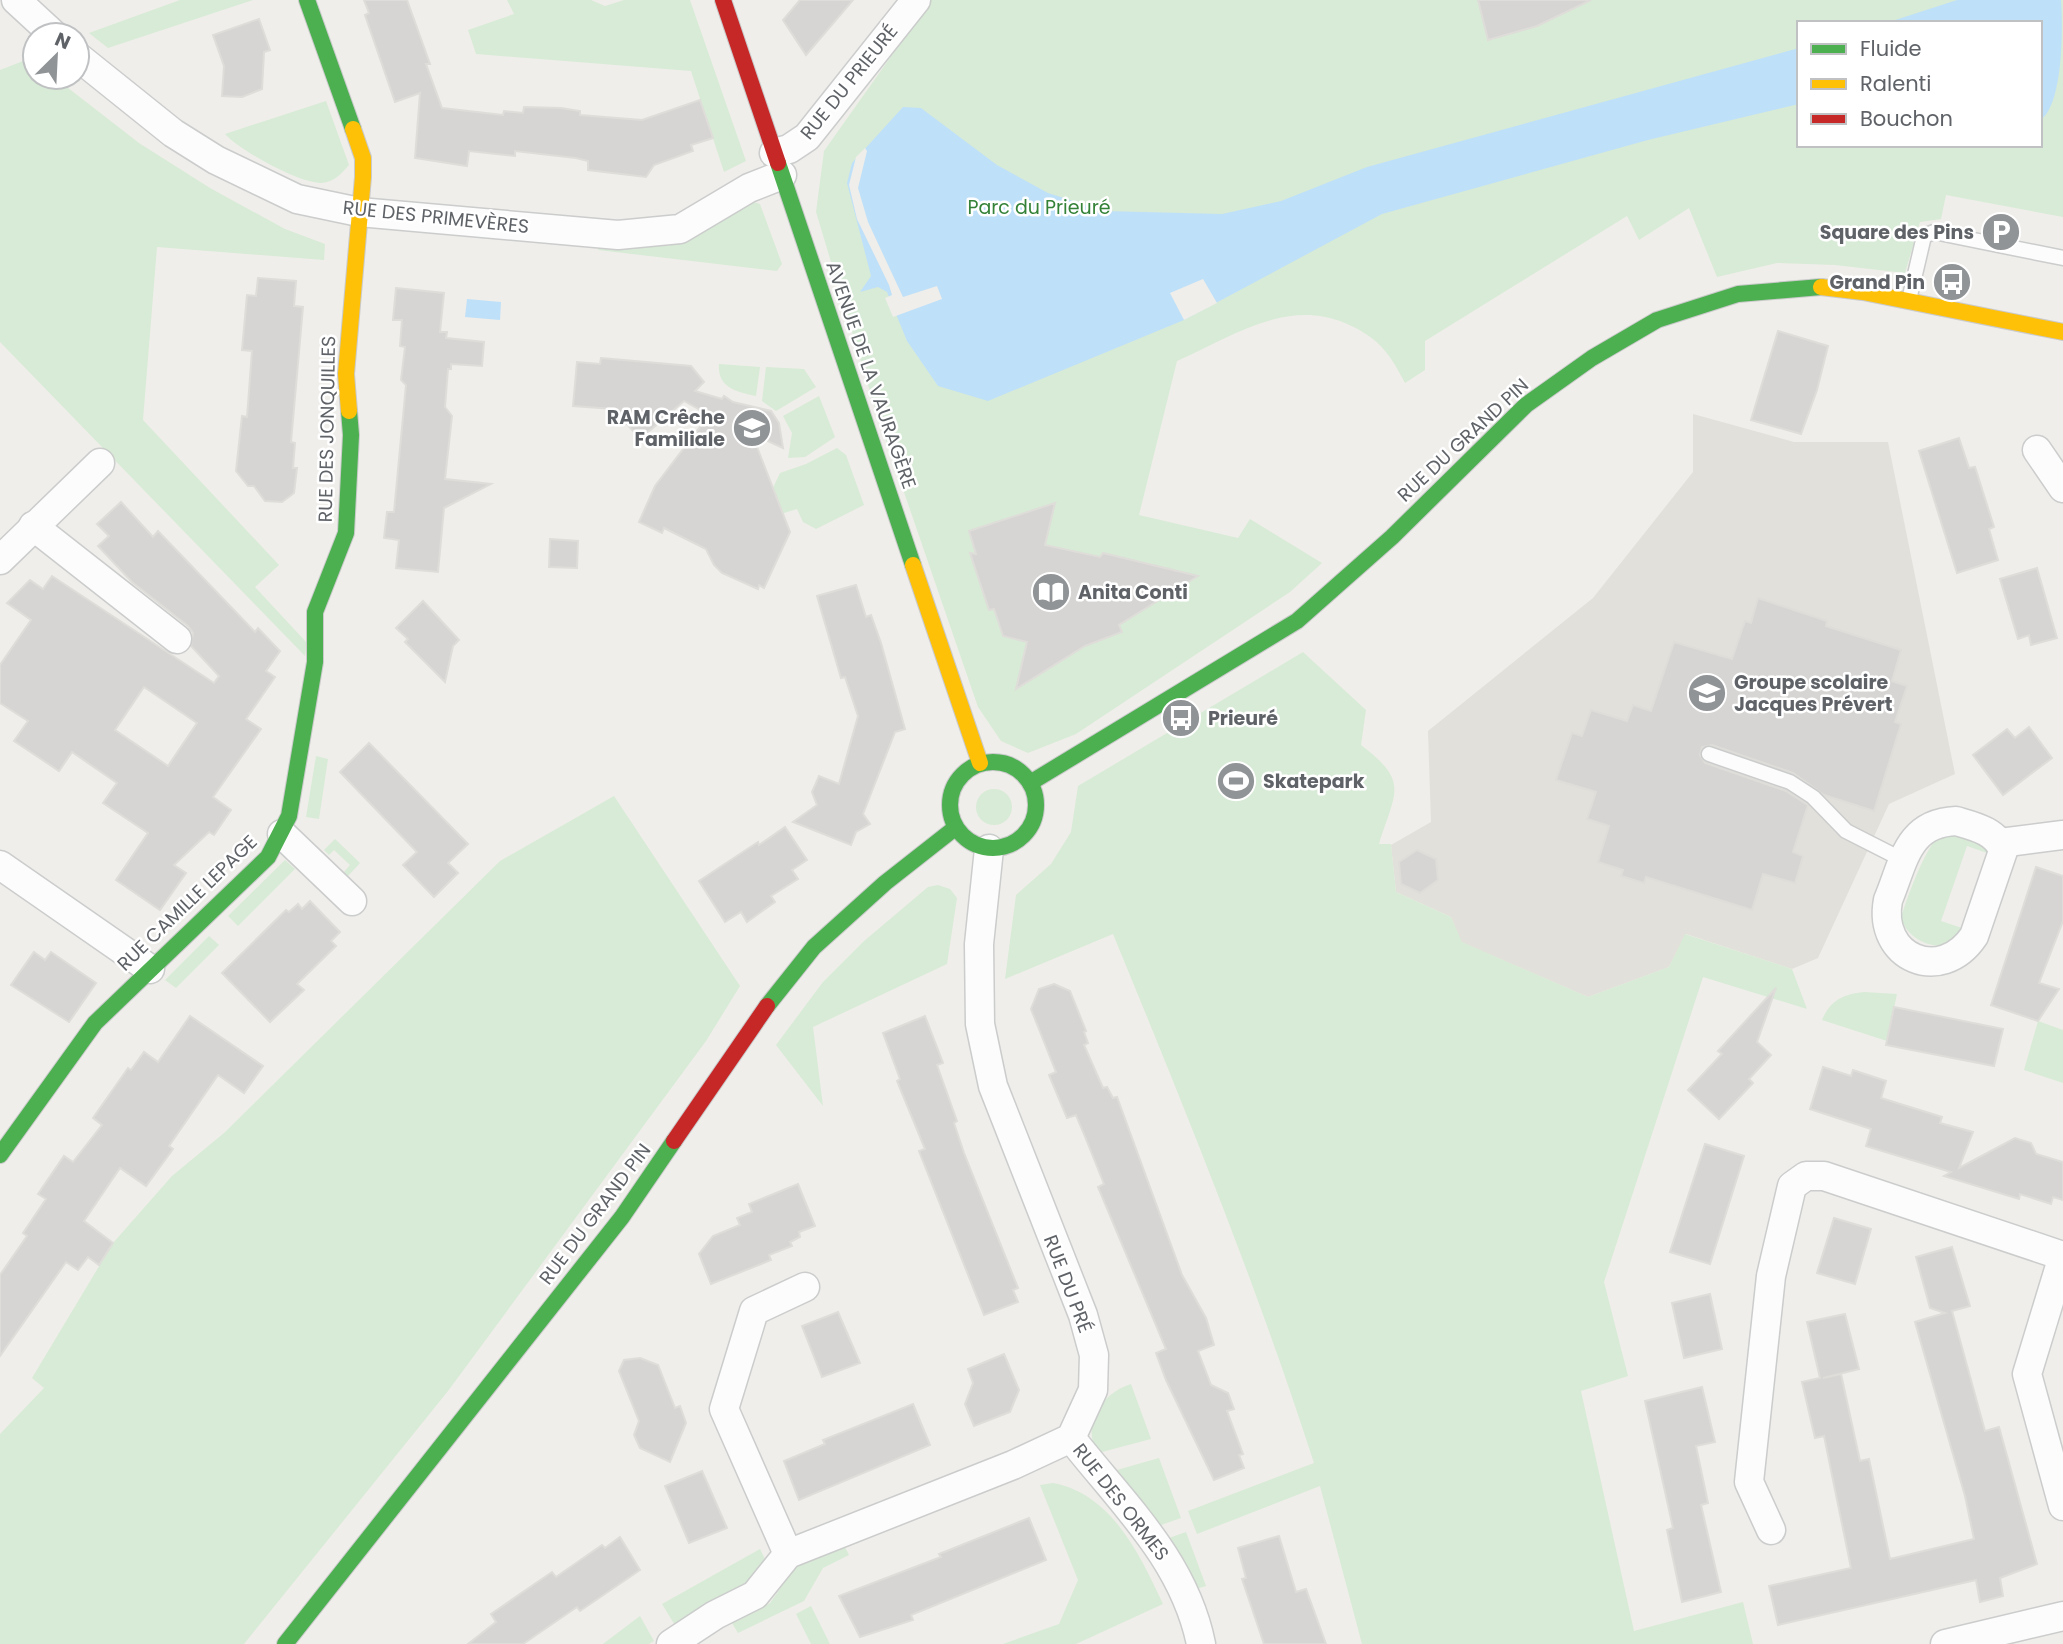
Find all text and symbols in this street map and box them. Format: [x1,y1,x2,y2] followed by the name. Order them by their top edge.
[794,18,904,146] street label: RUE DU PRIEURÉ
[21,21,91,91] north arrow
[1797,21,2042,147] legend
[51,26,75,56] text: N
[1860,34,1922,63] text: Fluide
[1860,69,1931,98] text: Ralenti
[1860,104,1953,133] text: Bouchon
[342,194,530,240] street label: RUE DES PRIMEVÈRES
[967,194,1111,221] park label: Parc du Prieuré
[1980,211,2022,253] parking icon: Square des Pins
[1820,219,1974,246] place label: Square des Pins
[819,257,923,493] street label: AVENUE DE LA VAURAGÈRE
[1931,261,1973,303] bus stop icon: Grand Pin
[1829,269,1925,296] place label: Grand Pin
[312,335,342,523] street label: RUE DES JONQUILLES
[1391,372,1535,508] street label: RUE DU GRAND PIN
[607,404,725,453] place label: RAM Crêche Familiale
[731,407,773,449] school or university icon: RAM Crêche Familiale
[1030,571,1072,613] library icon: Anita Conti
[1078,579,1188,606] place label: Anita Conti
[1734,669,1893,718] place label: Groupe scolaire Jacques Prévert
[1686,672,1728,714] school or university icon: Groupe scolaire Jacques Prévert
[1160,697,1202,739] bus stop icon: Prieuré
[1208,705,1278,732] place label: Prieuré
[1215,760,1257,802] sports icon: Skatepark
[1263,768,1365,795] place label: Skatepark
[111,829,263,977] street label: RUE CAMILLE LEPAGE
[533,1138,657,1290] street label: RUE DU GRAND PIN
[1037,1231,1099,1337] street label: RUE DU PRÉ
[1067,1438,1175,1566] street label: RUE DES ORMES

